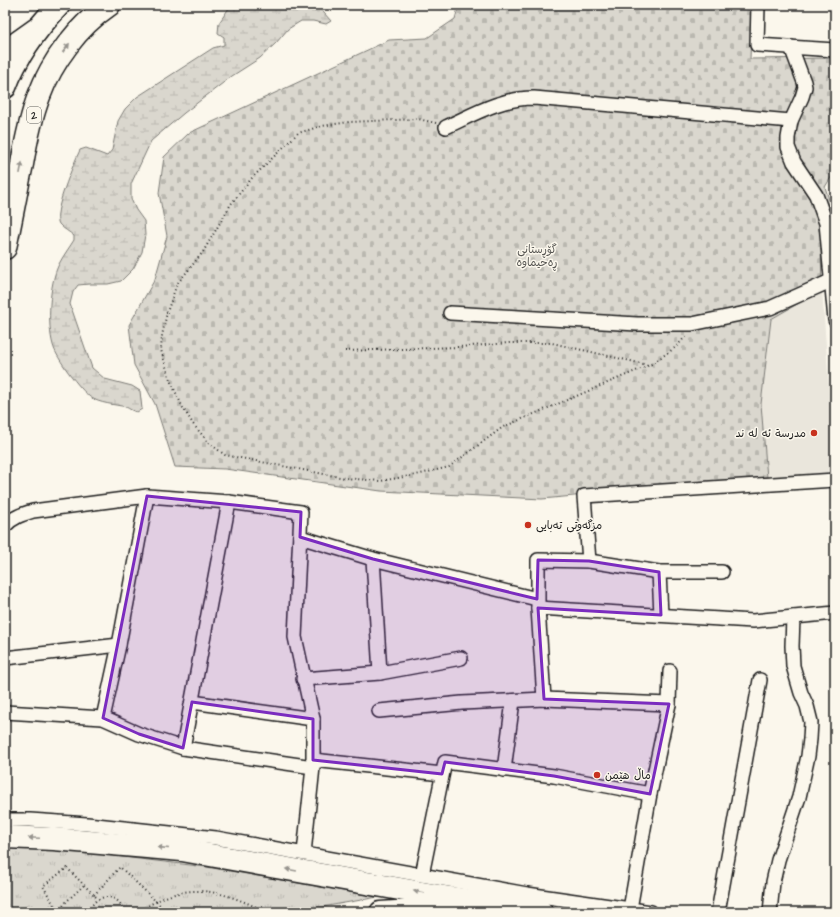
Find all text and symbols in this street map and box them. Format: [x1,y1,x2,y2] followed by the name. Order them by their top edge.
[62,42,70,53] one-way arrow
[27,107,41,123] road number: 2
[18,162,24,174] one-way arrow
[516,242,558,271] park label: گۆڕستانی ڕەحیماوە
[735,426,806,441] place label: مدرسة ئه له ند
[809,428,819,438] marker: مدرسة ئه له ند
[536,518,602,533] place label: مزگەوتی تەبایی
[523,520,533,530] marker: مزگەوتی تەبایی
[605,767,651,783] place label: ماڵ هێمن
[592,770,602,780] marker: ماڵ هێمن
[27,835,40,841] one-way arrow
[157,845,169,852] one-way arrow
[285,867,297,873] one-way arrow
[413,889,426,895] one-way arrow

